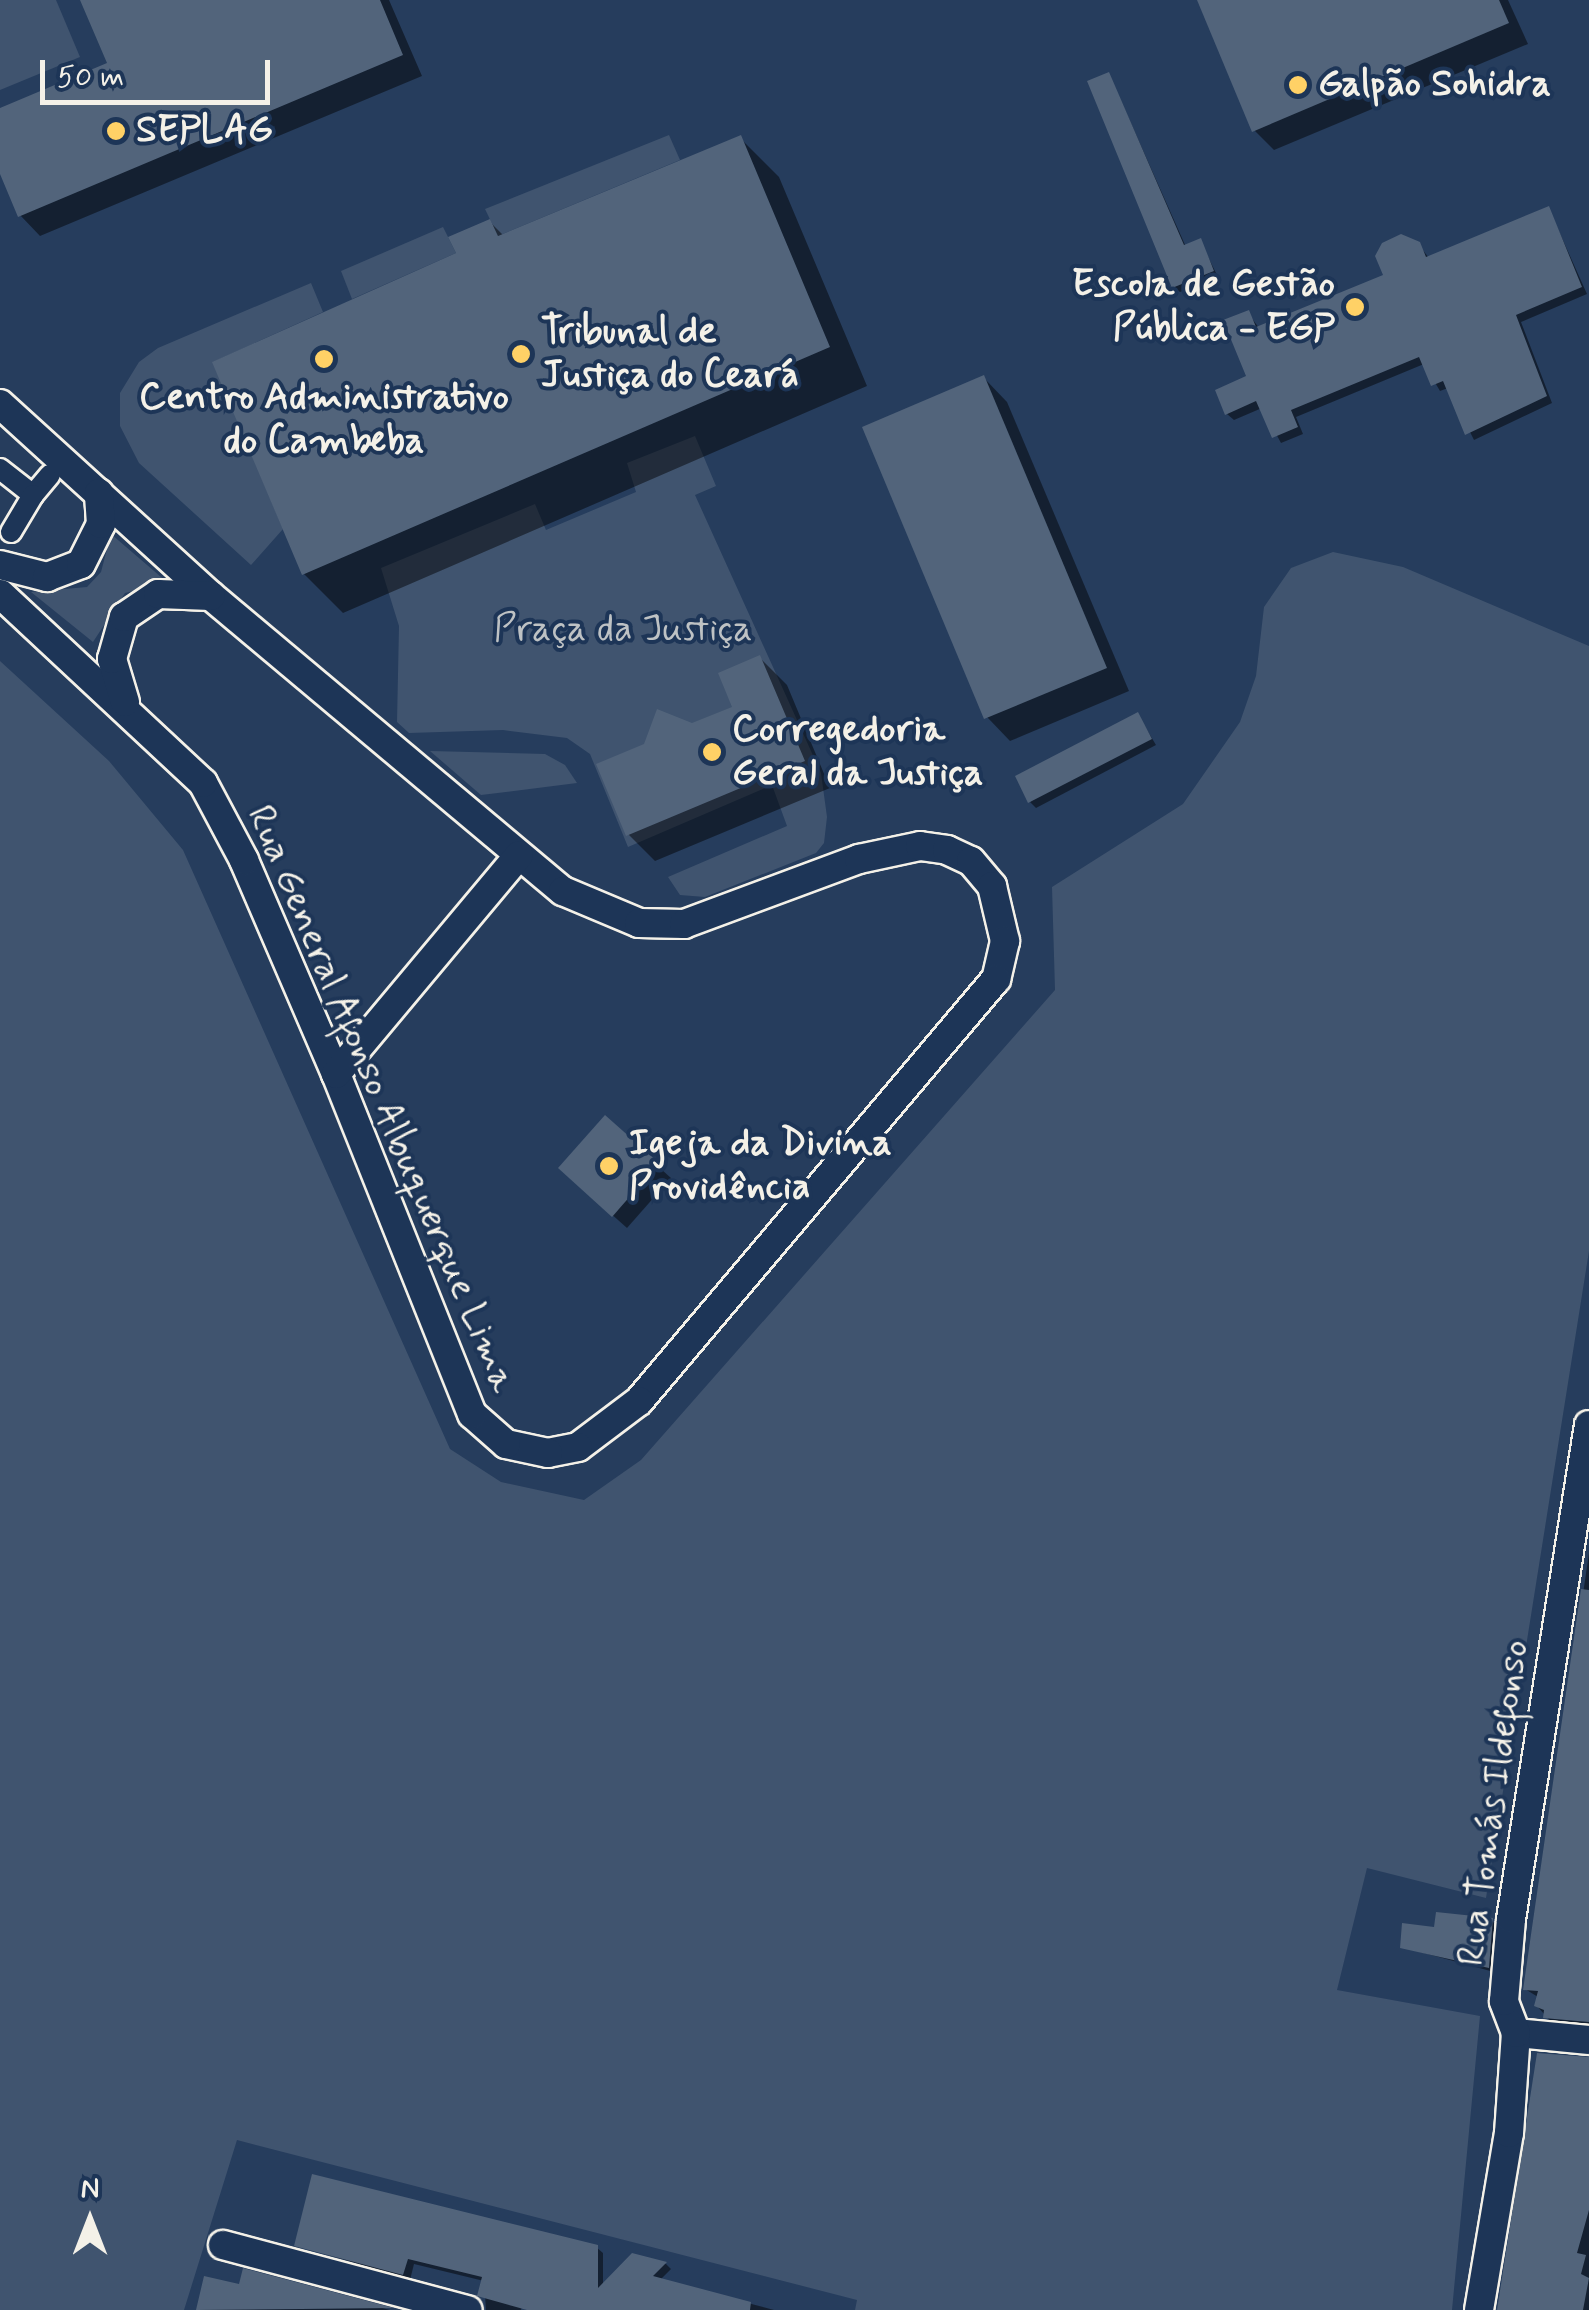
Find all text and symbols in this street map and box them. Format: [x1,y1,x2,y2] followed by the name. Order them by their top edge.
[45,40,275,102] scale bar
[57,58,124,97] text: 50 m
[1318,62,1554,108] place label: Galpão Sohidra
[1287,74,1309,96] marker: Galpão Sohidra
[136,108,273,154] place label: SEPLAG
[105,120,127,142] marker: SEPLAG
[1070,262,1335,352] place label: Escola de Gestão Pública - EGP
[1344,296,1366,318] marker: Escola de Gestão Pública - EGP
[541,309,802,398] place label: Tribunal de Justiça do Ceará
[510,343,532,365] marker: Tribunal de Justiça do Ceará
[313,348,335,370] marker: Centro Administrativo do Cambeba
[139,375,509,464] place label: Centro Administrativo do Cambeba
[494,607,752,653] park label: Praça da Justiça
[732,707,982,796] place label: Corregedoria Geral da Justiça
[701,741,723,763] marker: Corregedoria Geral da Justiça
[239,804,523,1394] street label: Rua General Afonso Albuquerque Lima
[629,1121,890,1210] place label: Igeja da Divina Providência
[598,1155,620,1177] marker: Igeja da Divina Providência
[1448,1636,1540,1970] street label: Rua Tomás Ildefonso
[40,2170,140,2270] north arrow
[81,2171,99,2208] text: N

